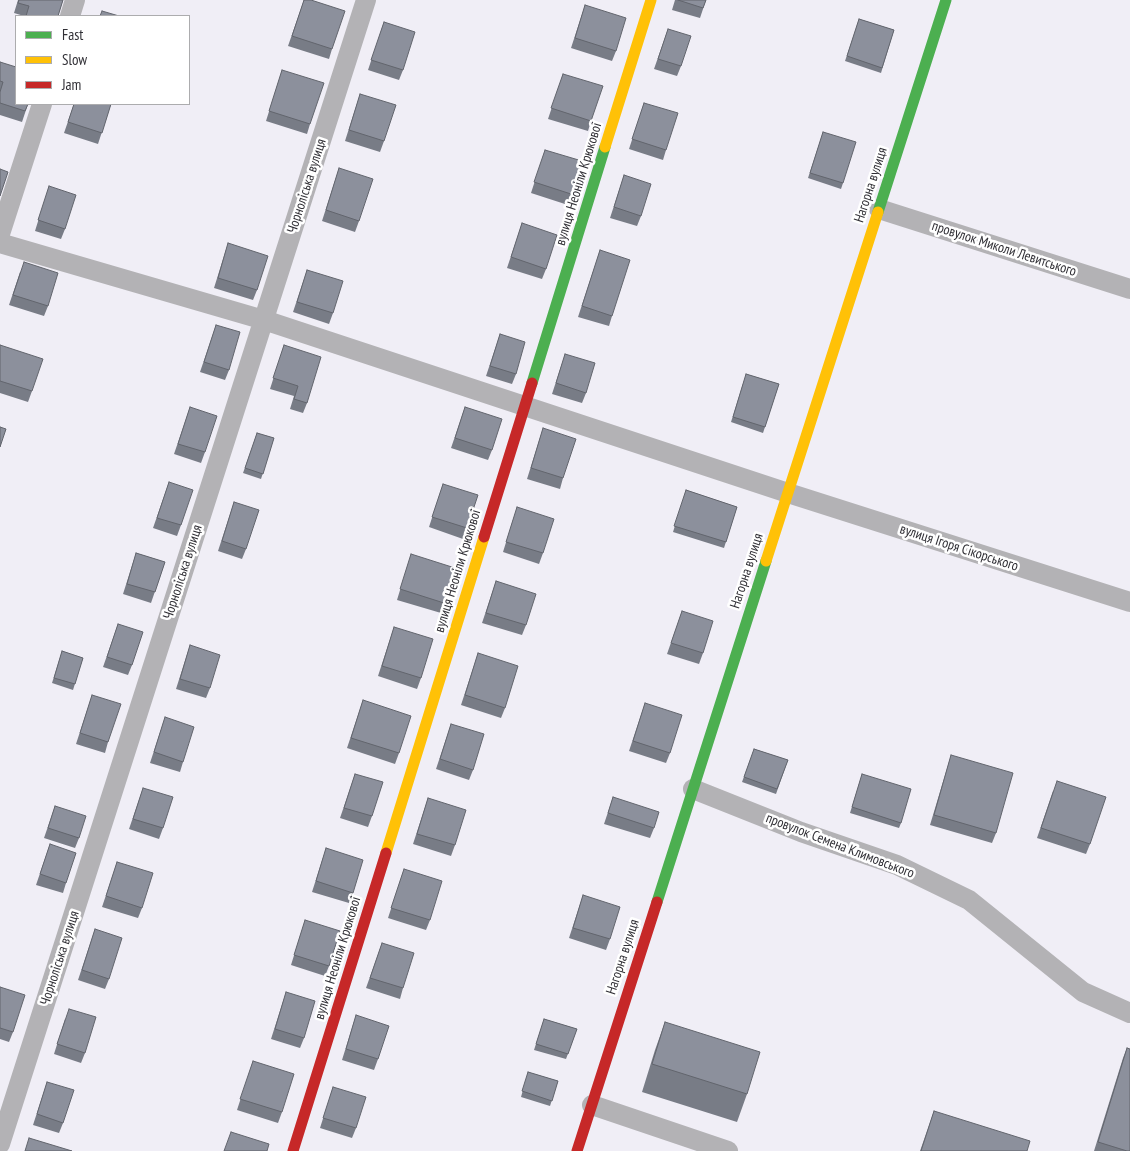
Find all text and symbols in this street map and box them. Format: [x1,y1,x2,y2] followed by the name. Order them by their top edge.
[15,15,190,105] legend
[62,25,83,44] text: Fast
[62,50,87,69] text: Slow
[62,75,81,94] text: Jam
[552,120,606,248] street label: вулиця Неоніли Крюкової
[284,137,330,235] street label: Чорноліська вулиця
[851,145,891,225] street label: Нагорна вулиця
[930,218,1078,280] street label: провулок Миколи Левитського
[431,507,485,635] street label: вулиця Неоніли Крюкової
[898,521,1020,575] street label: вулиця Ігоря Сікорського
[160,523,206,621] street label: Чорноліська вулиця
[727,531,767,611] street label: Нагорна вулиця
[763,810,917,882] street label: провулок Семена Климовського
[311,894,365,1022] street label: вулиця Неоніли Крюкової
[37,909,83,1007] street label: Чорноліська вулиця
[603,917,643,997] street label: Нагорна вулиця

